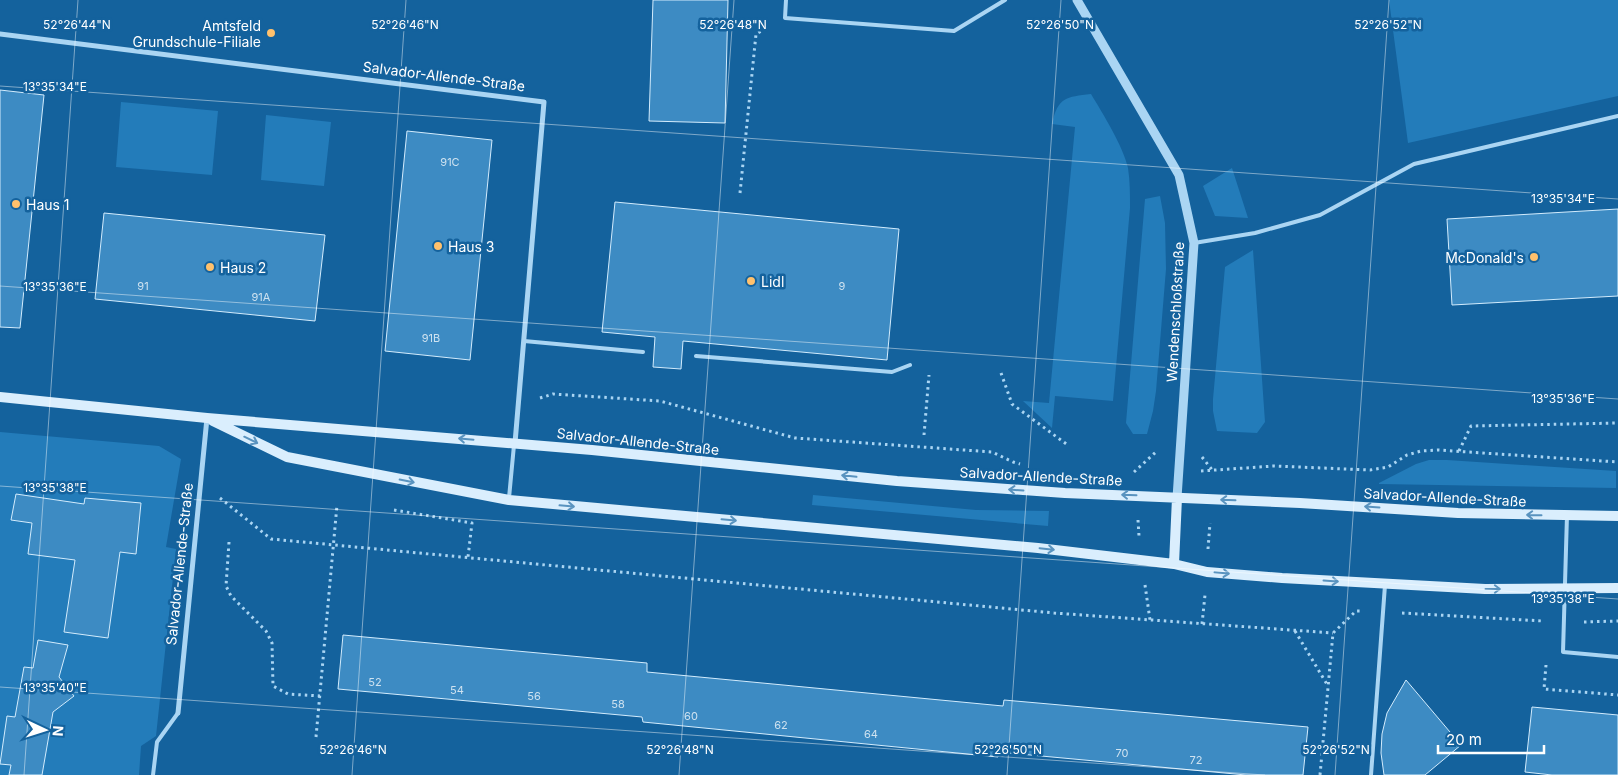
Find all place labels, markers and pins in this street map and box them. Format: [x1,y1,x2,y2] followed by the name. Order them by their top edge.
[132,17,261,50] place label: Amtsfeld Grundschule-Filiale
[265,27,277,39] marker: Amtsfeld Grundschule-Filiale
[26,196,70,213] place label: Haus 1
[10,198,22,210] marker: Haus 1
[448,238,495,255] place label: Haus 3
[432,240,444,252] marker: Haus 3
[1445,249,1524,266] place label: McDonald's
[1528,251,1540,263] marker: McDonald's
[220,259,266,276] place label: Haus 2
[204,261,216,273] marker: Haus 2
[761,273,784,290] place label: Lidl
[745,275,757,287] marker: Lidl

